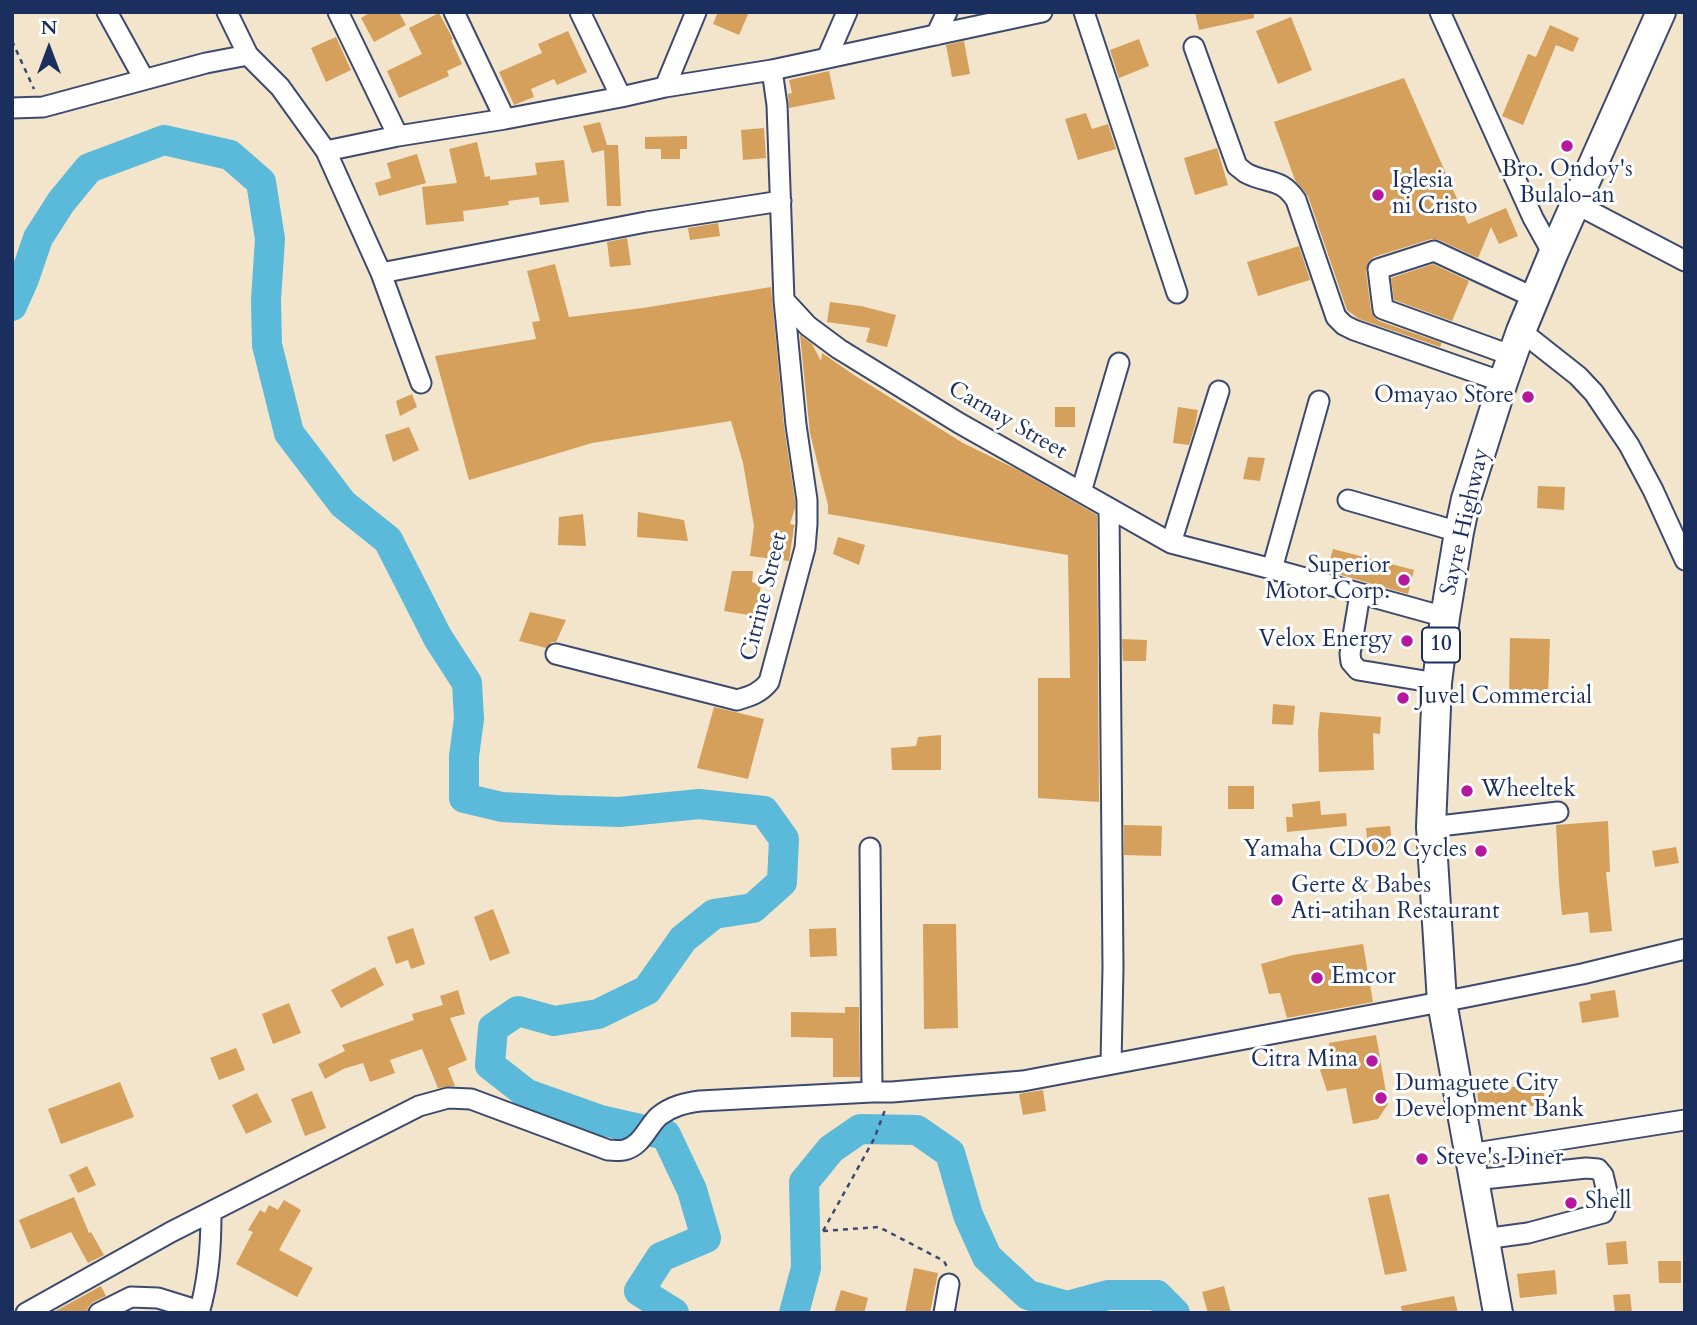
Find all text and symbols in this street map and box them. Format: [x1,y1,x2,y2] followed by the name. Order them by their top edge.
[14,14,84,84] north arrow
[41,15,57,41] text: N
[1559,138,1575,154] marker: Bro. Ondoy's Bulalo-an
[1501,157,1633,211] place label: Bro. Ondoy's Bulalo-an
[1392,168,1478,222] place label: Iglesia ni Cristo
[1370,187,1386,203] marker: Iglesia ni Cristo
[943,376,1071,466] street label: Carnay Street
[1374,383,1514,411] place label: Omayao Store
[1520,389,1536,405] marker: Omayao Store
[1436,446,1496,598] street label: Sayre Highway
[736,530,794,664] street label: Citrine Street
[1265,553,1390,607] place label: Superior Motor Corp.
[1396,572,1412,588] marker: Superior Motor Corp.
[1259,627,1393,655] place label: Velox Energy
[1422,628,1460,662] road number: 10
[1399,633,1415,649] marker: Velox Energy
[1417,684,1592,712] place label: Juvel Commercial
[1395,690,1411,706] marker: Juvel Commercial
[1481,777,1576,805] place label: Wheeltek
[1459,783,1475,799] marker: Wheeltek
[1243,837,1467,865] place label: Yamaha CDO2 Cycles
[1473,843,1489,859] marker: Yamaha CDO2 Cycles
[1291,873,1499,927] place label: Gerte & Babes Ati-atihan Restaurant
[1269,892,1285,908] marker: Gerte & Babes Ati-atihan Restaurant
[1331,964,1396,992] place label: Emcor
[1309,970,1325,986] marker: Emcor
[1251,1047,1358,1075] place label: Citra Mina
[1364,1053,1380,1069] marker: Citra Mina
[1395,1071,1584,1125] place label: Dumaguete City Development Bank
[1373,1090,1389,1106] marker: Dumaguete City Development Bank
[1436,1145,1563,1173] place label: Steve's Diner
[1414,1151,1430,1167] marker: Steve's Diner
[1585,1189,1631,1217] place label: Shell
[1563,1195,1579,1211] marker: Shell

